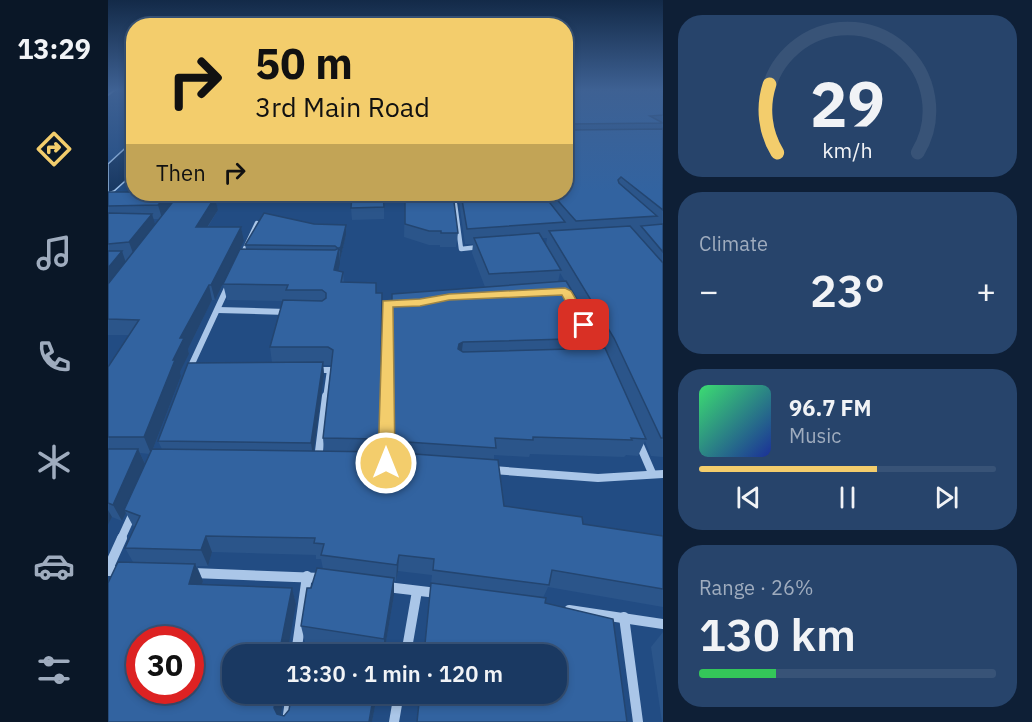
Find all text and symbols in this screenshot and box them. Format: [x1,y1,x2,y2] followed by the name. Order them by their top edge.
[17,31,91,66] text: 13:29
[255,36,353,91] text: 50 m
[156,42,234,120] icon: right
[810,63,885,144] text: 29
[255,89,430,124] text: 3rd Main Road
[33,128,75,170] icon: directions
[822,136,873,164] text: km/h
[218,156,251,189] icon: right
[156,158,206,187] text: Then
[699,230,768,257] text: Climate
[33,232,75,274] icon: music
[810,261,885,319] text: 23°
[699,269,719,312] text: −
[976,269,996,312] text: +
[558,299,609,350] pin
[567,308,600,341] icon: arrive
[33,336,75,378] icon: phone
[789,393,872,422] text: 96.7 FM
[789,422,841,449] text: Music
[354,431,418,495] position arrow
[33,441,75,483] icon: climate
[732,481,765,514] icon: previous
[831,481,864,514] icon: pause
[930,481,963,514] icon: next
[33,545,75,587] icon: car
[699,574,814,601] text: Range · 26%
[699,605,856,663] text: 130 km
[126,626,204,704] speed limit sign: 30
[33,649,75,691] icon: filters
[286,659,503,688] text: 13:30 · 1 min · 120 m

